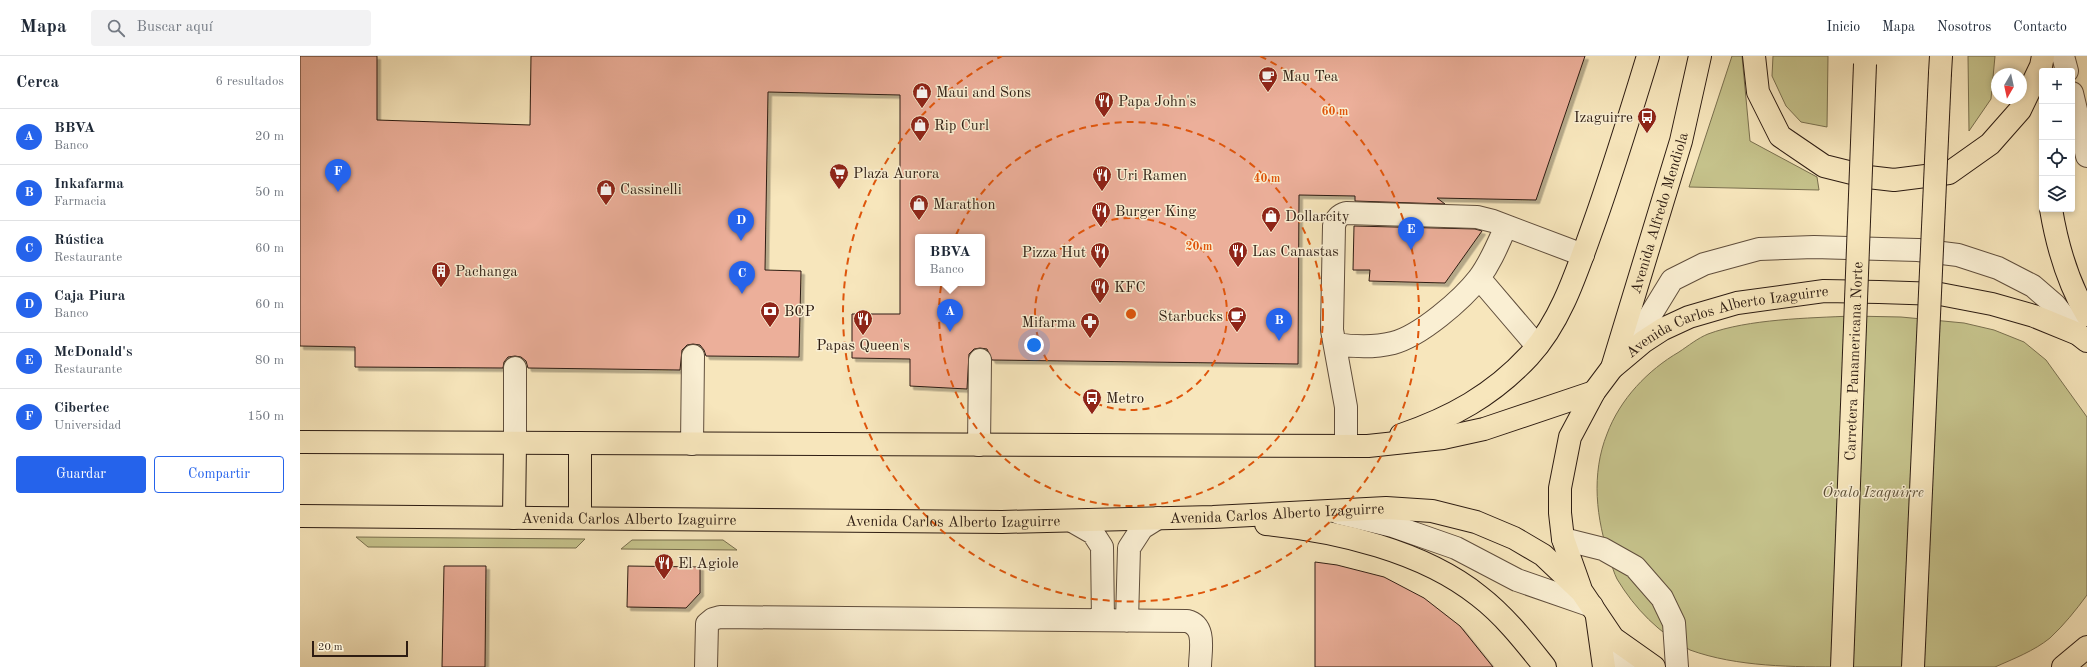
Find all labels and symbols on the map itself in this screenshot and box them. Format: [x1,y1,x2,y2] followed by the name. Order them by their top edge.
[1257,65,1279,93] cafe icon: Mau Tea
[1991,68,2027,104] north arrow
[1282,70,1339,85] place label: Mau Tea
[911,81,933,109] shop icon: Maui and Sons
[936,86,1031,101] place label: Maui and Sons
[1093,90,1115,118] restaurant icon: Papa John's
[1118,95,1196,110] place label: Papa John's
[1322,106,1349,118] text: 60 m
[1636,106,1658,134] bus stop icon: Izaguirre
[1574,111,1633,126] place label: Izaguirre
[909,114,931,142] shop icon: Rip Curl
[934,119,989,134] place label: Rip Curl
[1629,131,1692,296] street label: Avenida Alfredo Mendiola
[325,159,351,192] pin: F
[828,162,850,190] supermarket icon: Plaza Aurora
[1091,164,1113,192] restaurant icon: Uri Ramen
[853,167,940,182] place label: Plaza Aurora
[1116,169,1187,184] place label: Uri Ramen
[1254,173,1281,185] text: 40 m
[595,178,617,206] shop icon: Cassinelli
[620,183,682,198] place label: Cassinelli
[908,193,930,221] shop icon: Marathon
[933,198,996,213] place label: Marathon
[1090,200,1112,228] restaurant icon: Burger King
[1115,205,1196,220] place label: Burger King
[1260,205,1282,233] shop icon: Dollarcity
[728,208,754,241] pin: D
[1285,210,1350,225] place label: Dollarcity
[1398,217,1424,250] pin: E
[1227,240,1249,268] restaurant icon: Las Canastas
[1089,241,1111,269] restaurant icon: Pizza Hut
[1186,241,1213,253] text: 20 m
[1252,245,1339,260] place label: Las Canastas
[1022,246,1086,261] place label: Pizza Hut
[430,260,452,288] building icon: Pachanga
[729,261,755,294] pin: C
[1844,261,1866,461] street label: Carretera Panamericana Norte
[455,265,518,280] place label: Pachanga
[1089,276,1111,304] restaurant icon: KFC
[1114,281,1146,296] place label: KFC
[1624,285,1829,362] street label: Avenida Carlos Alberto Izaguirre
[937,299,963,332] pin: A
[759,300,781,328] bank icon: BCP
[784,305,815,320] place label: BCP
[1226,305,1248,333] cafe icon: Starbucks
[1124,307,1138,321] centre of rings
[852,308,874,336] restaurant icon: Papas Queen's
[1266,308,1292,341] pin: B
[1158,310,1223,325] place label: Starbucks
[1079,311,1101,339] pharmacy icon: Mifarma
[1022,316,1077,331] place label: Mifarma
[1024,335,1044,355] your location
[816,339,910,354] place label: Papas Queen's
[1081,387,1103,415] bus stop icon: Metro
[1106,392,1144,407] place label: Metro
[1822,482,1924,501] park label: Óvalo Izaguirre
[1169,502,1385,527] street label: Avenida Carlos Alberto Izaguirre
[522,512,736,529] street label: Avenida Carlos Alberto Izaguirre
[846,515,1061,531] street label: Avenida Carlos Alberto Izaguirre
[653,552,675,580] restaurant icon: El Agiole
[678,557,739,572] place label: El Agiole
[312,639,408,658] scale bar

